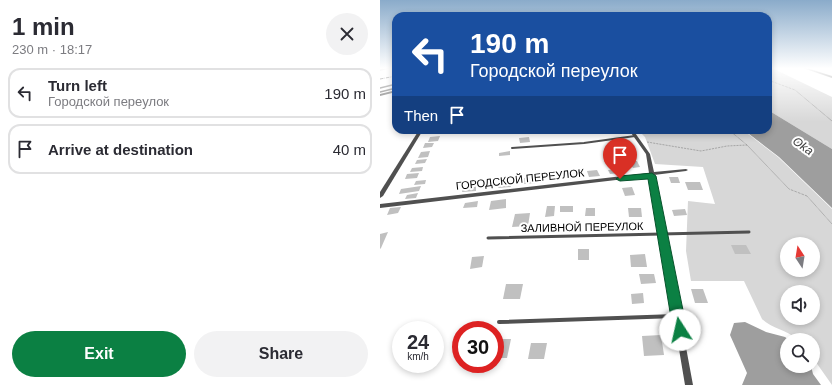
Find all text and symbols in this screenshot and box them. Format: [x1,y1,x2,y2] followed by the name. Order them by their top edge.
[12,13,75,40] text: 1 min
[326,13,368,55] button: close
[404,28,456,80] icon: left
[470,28,549,59] text: 190 m
[12,42,92,57] text: 230 m · 18:17
[470,61,638,81] text: Городской переулок
[48,77,107,94] text: Turn left
[14,82,36,104] icon: left
[324,85,366,102] text: 190 m
[48,94,169,109] text: Городской переулок
[446,104,468,126] icon: arrive
[404,107,438,124] text: Then
[790,134,816,158] water label: Oka
[14,138,36,160] icon: arrive
[603,138,637,179] pin
[48,141,193,158] text: Arrive at destination
[333,141,366,158] text: 40 m
[609,144,631,166] icon: arrive
[455,166,585,192] street label: ГОРОДСКОЙ ПЕРЕУЛОК
[520,220,644,234] street label: ЗАЛИВНОЙ ПЕРЕУЛОК
[780,237,820,277] north arrow
[780,237,820,373] map controls
[780,285,820,325] button: sound
[659,309,701,351] position arrow
[452,321,504,373] speed limit sign: 30
[12,331,186,377] button: Exit
[194,331,368,377] button: Share
[407,331,429,353] text: 24
[780,333,820,373] button: search
[407,351,429,362] text: km/h

